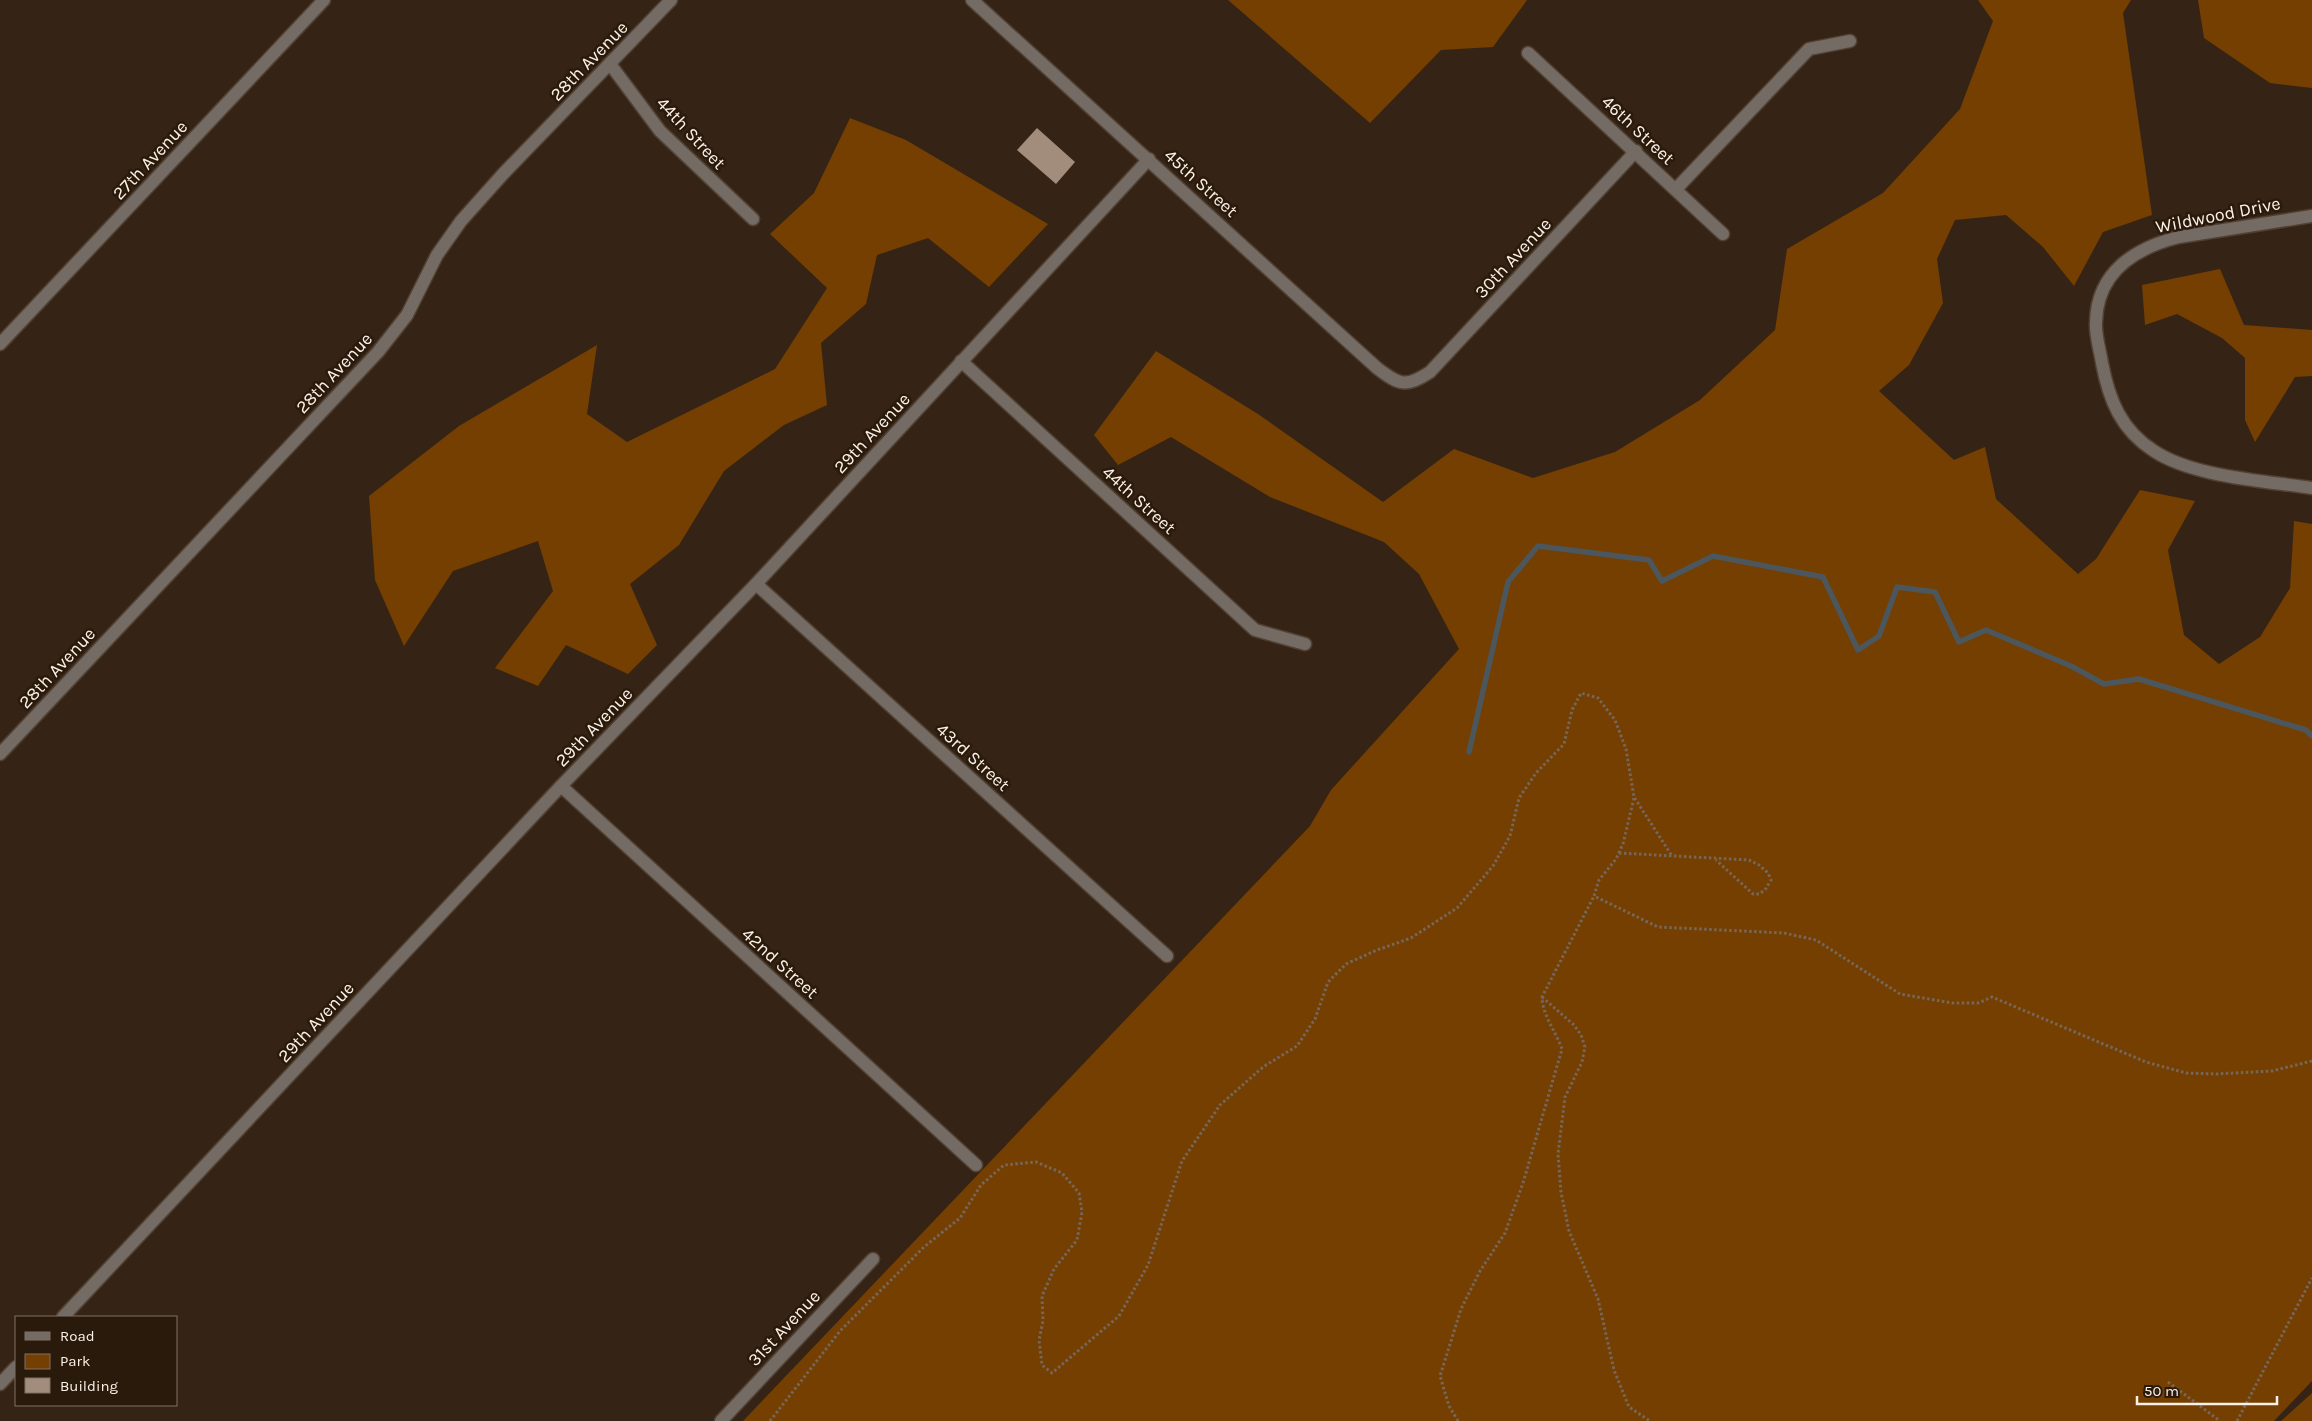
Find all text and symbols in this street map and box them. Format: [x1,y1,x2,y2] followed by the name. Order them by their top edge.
[545,16,633,106] street label: 28th Avenue
[1597,91,1679,169] street label: 46th Street
[652,92,730,174] street label: 44th Street
[108,116,192,204] street label: 27th Avenue
[1160,144,1243,222] street label: 45th Street
[2154,192,2282,238] street label: Wildwood Drive
[1470,213,1556,303] street label: 30th Avenue
[291,328,377,418] street label: 28th Avenue
[829,388,915,478] street label: 29th Avenue
[1098,461,1180,539] street label: 44th Street
[14,623,100,713] street label: 28th Avenue
[551,683,637,771] street label: 29th Avenue
[932,718,1015,796] street label: 43rd Street
[737,923,823,1003] street label: 42nd Street
[273,977,359,1067] street label: 29th Avenue
[743,1285,825,1371] street label: 31st Avenue
[15,1316,178,1406] legend
[60,1327,95,1345] text: Road
[60,1352,90,1370] text: Park
[2137,1374,2277,1406] scale bar
[60,1377,118,1395] text: Building
[2144,1382,2179,1400] text: 50 m

